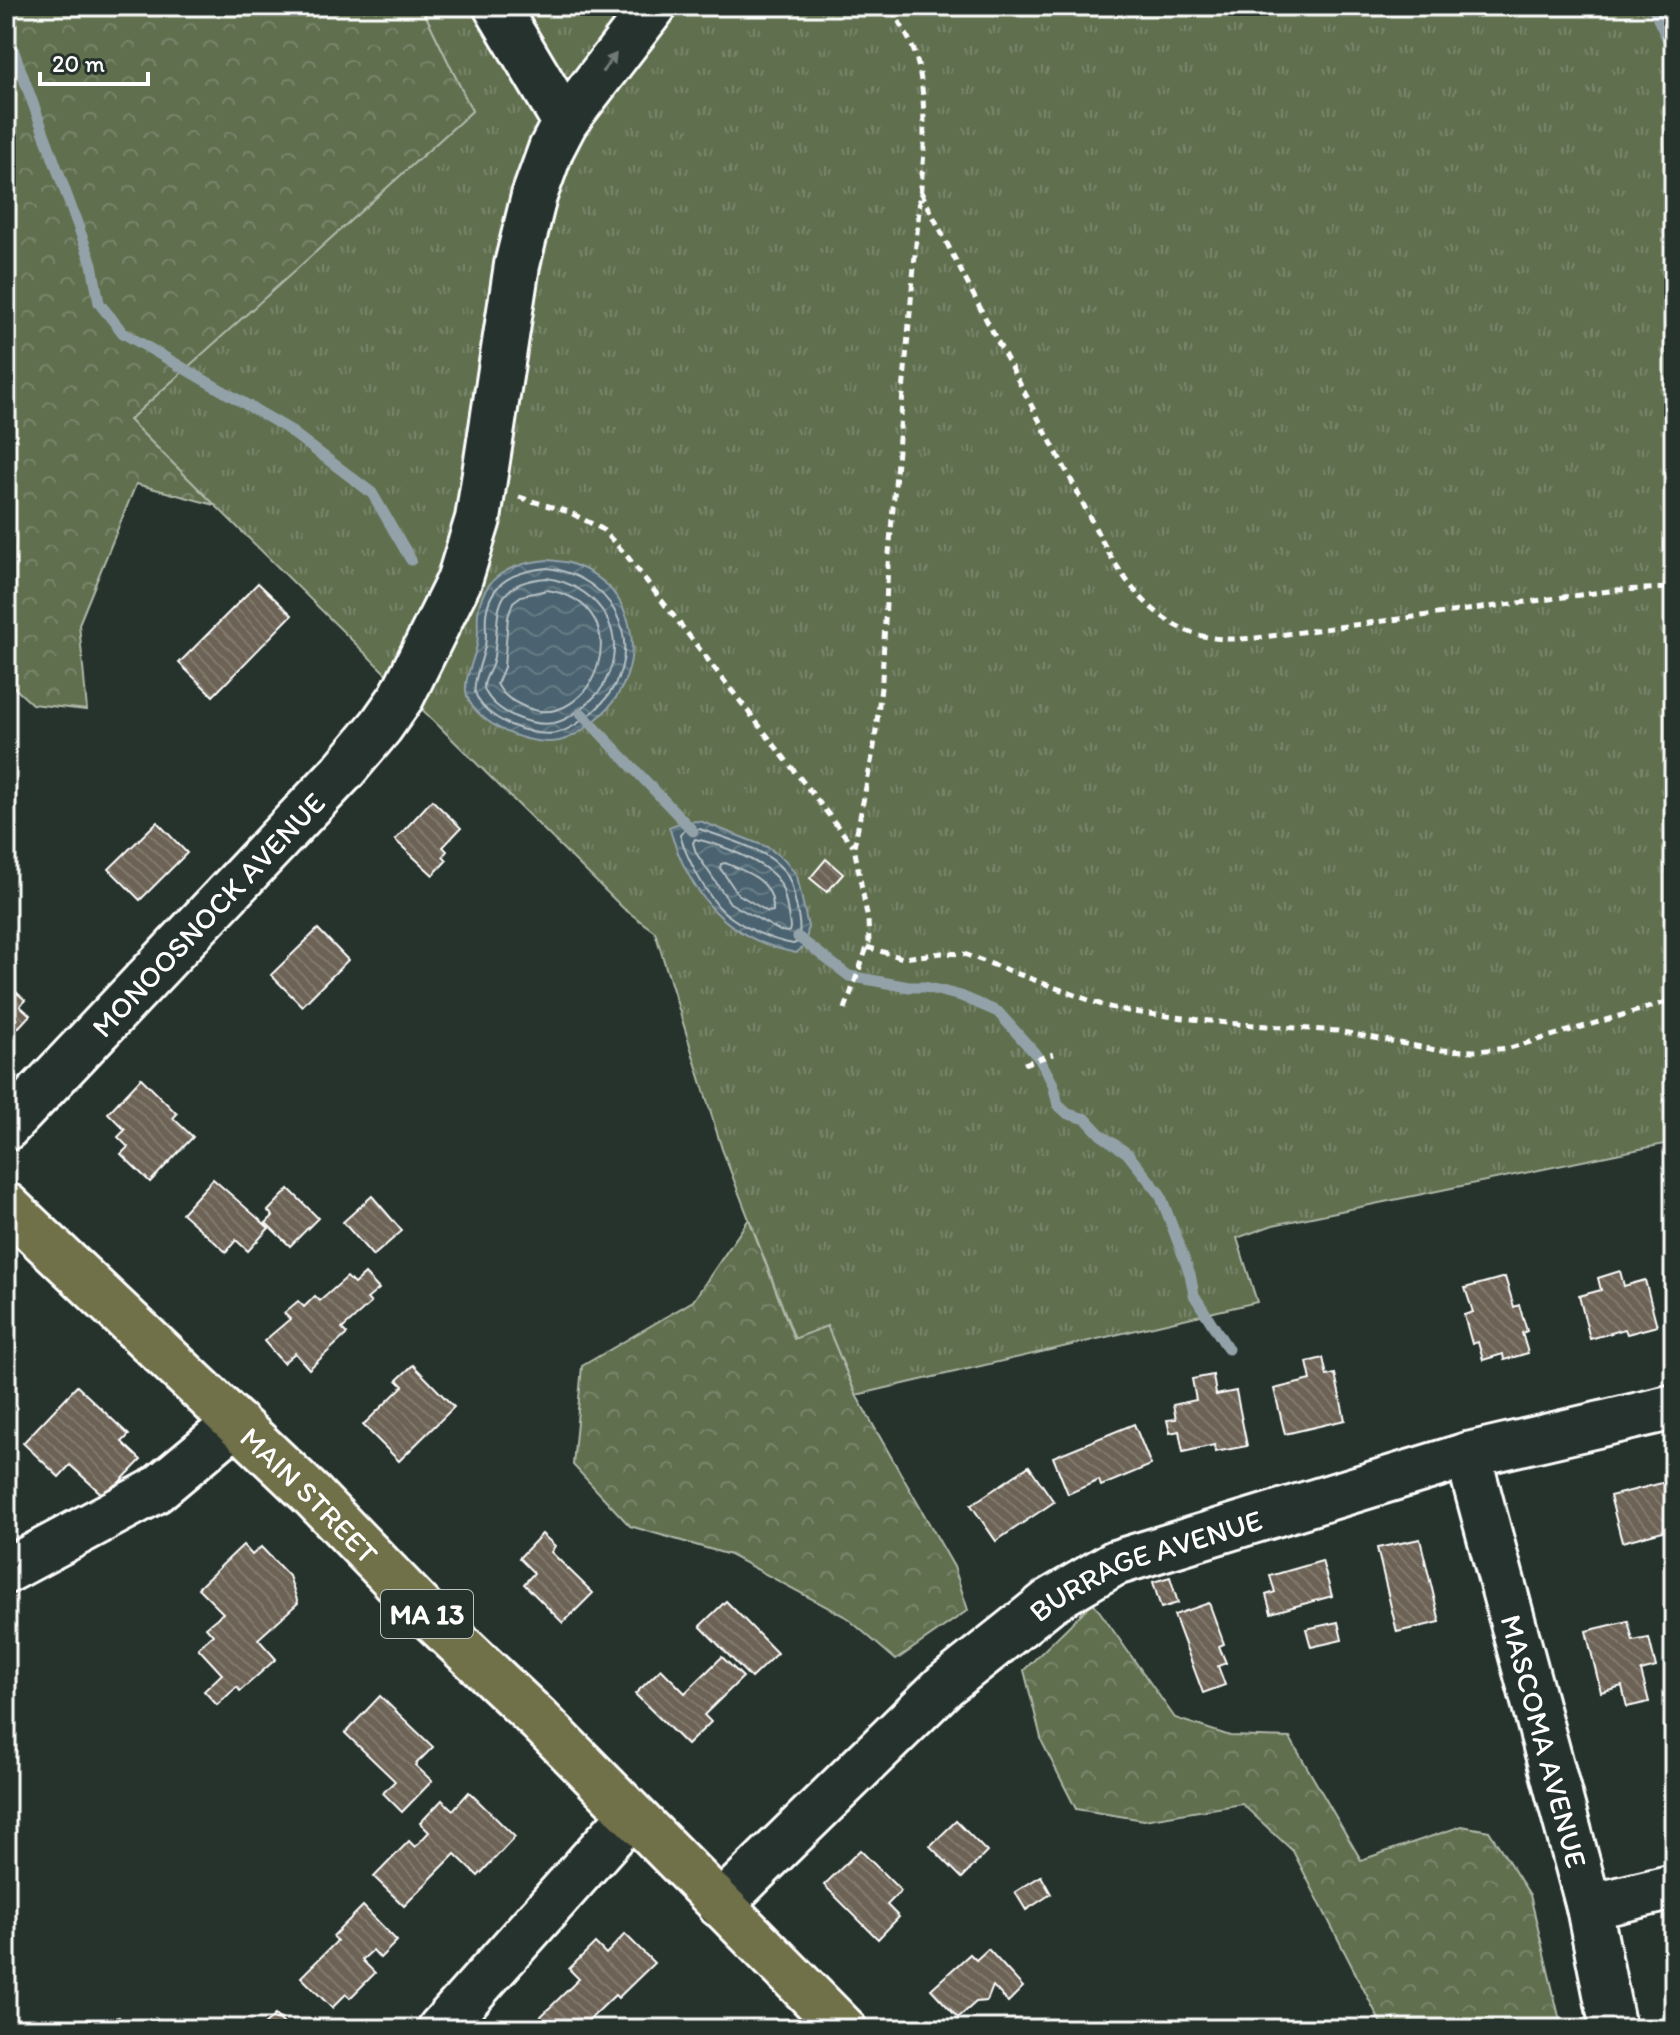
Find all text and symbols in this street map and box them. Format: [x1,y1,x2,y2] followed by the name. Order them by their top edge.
[40,36,148,86] scale bar
[52,49,105,78] text: 20 m
[601,53,616,74] one-way arrow
[83,784,332,1045] street label: MONOOSNOCK AVENUE
[233,1419,387,1572] street label: MAIN STREET
[1021,1501,1266,1629] street label: BURRAGE AVENUE
[381,1590,473,1638] road number: MA 13
[1493,1610,1596,1872] street label: MASCOMA AVENUE

